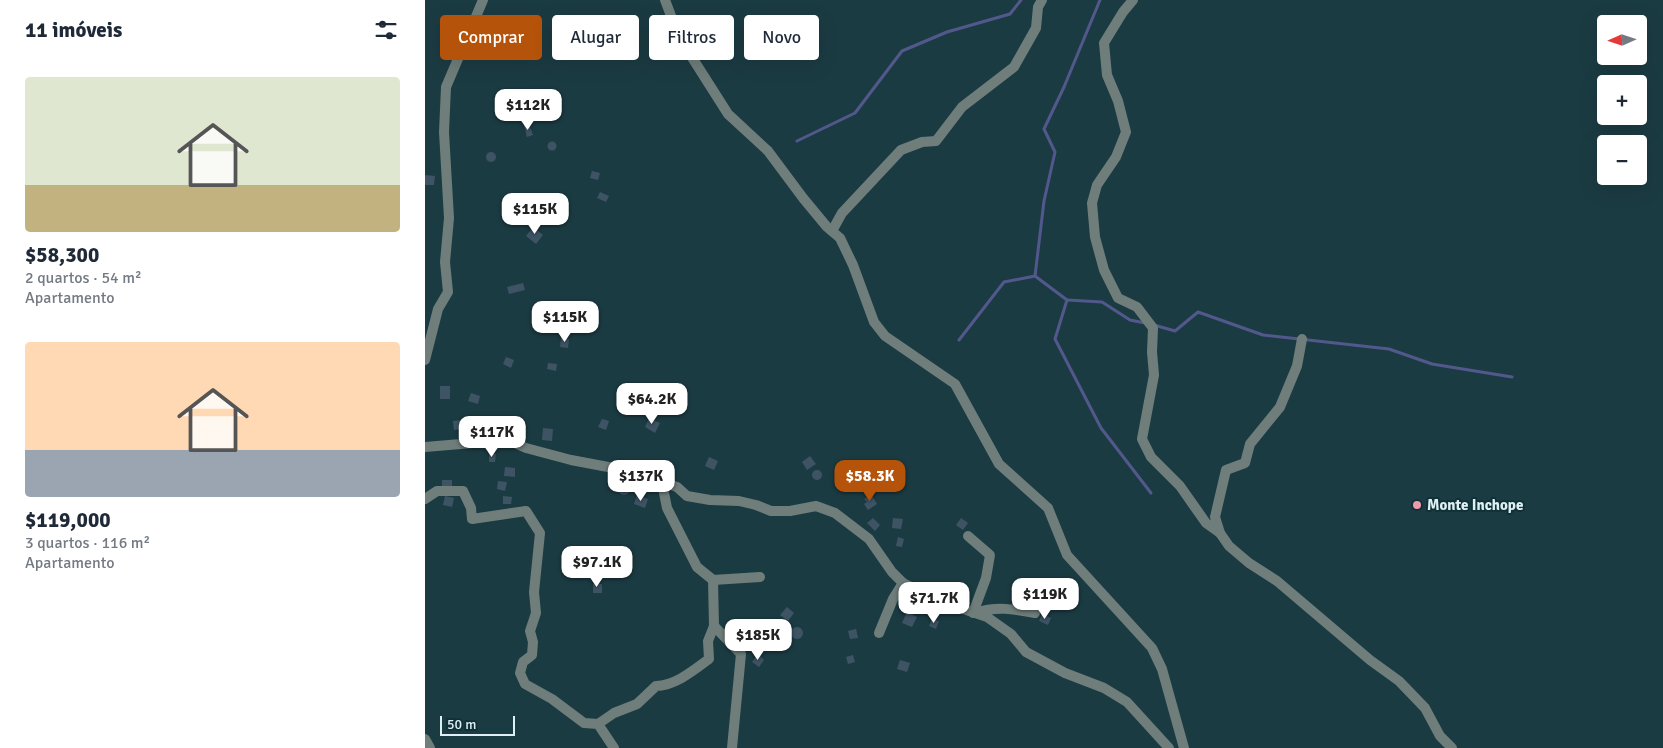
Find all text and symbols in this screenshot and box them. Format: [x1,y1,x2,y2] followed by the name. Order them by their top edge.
[440,15,542,60] chip: Comprar
[552,15,639,60] chip: Alugar
[649,15,734,60] chip: Filtros
[744,15,819,60] chip: Novo
[1597,15,1647,65] north arrow
[1597,15,1647,185] map controls
[372,16,400,44] icon: filters
[25,17,122,43] text: 11 imóveis
[1597,75,1647,125] button: +
[493,88,563,131] pin: $112K
[506,95,550,115] text: $112K
[168,110,258,200] icon: home
[1597,135,1647,185] button: −
[500,192,570,235] pin: $115K
[513,199,557,219] text: $115K
[25,242,99,268] text: $58,300
[25,268,142,288] text: 2 quartos · 54 m²
[25,288,115,308] text: Apartamento
[530,300,600,343] pin: $115K
[543,307,587,327] text: $115K
[168,375,258,465] icon: home
[611,382,693,425] pin: $64.2K
[627,389,677,409] text: $64.2K
[457,416,527,458] pin: $117K
[470,422,514,442] text: $117K
[606,460,676,502] pin: $137K
[829,460,911,502] pin: $58.3K
[619,466,663,486] text: $137K
[845,466,895,486] text: $58.3K
[1427,496,1523,514] place label: Monte Inchope
[1411,499,1423,511] marker: Monte Inchope
[25,507,111,533] text: $119,000
[25,533,150,553] text: 3 quartos · 116 m²
[556,546,638,588] pin: $97.1K
[572,552,622,572] text: $97.1K
[25,553,115,573] text: Apartamento
[1010,578,1080,620] pin: $119K
[893,582,975,624] pin: $71.7K
[1023,584,1067,604] text: $119K
[909,588,959,608] text: $71.7K
[723,618,793,661] pin: $185K
[736,625,780,645] text: $185K
[440,713,515,736] scale bar
[447,716,476,733] text: 50 m

